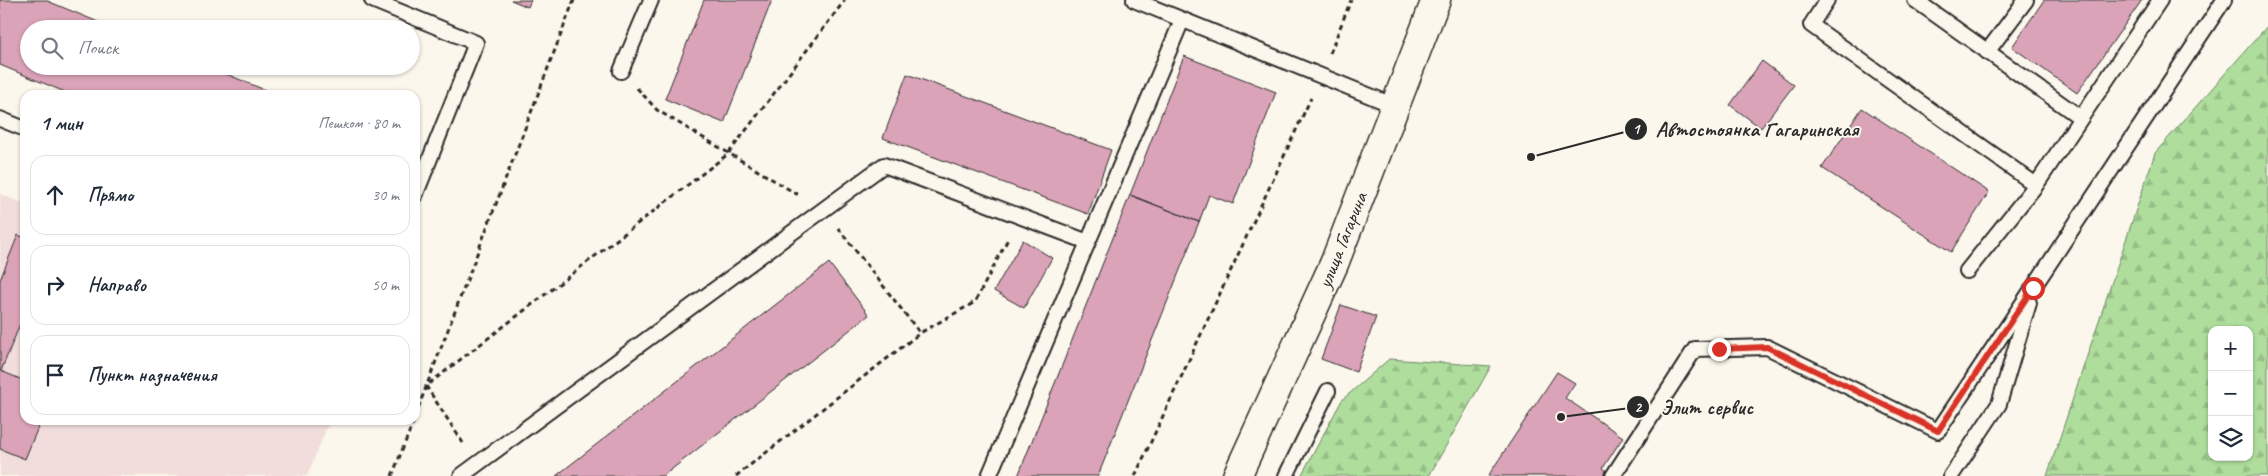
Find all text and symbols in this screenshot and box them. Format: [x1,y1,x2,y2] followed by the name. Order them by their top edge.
[20,20,420,75] search box
[38,34,66,62] icon: search
[78,36,118,60] text: Поиск
[40,110,83,136] text: 1 мин
[1623,111,1867,147] callout: Автостоянка Гагаринская
[318,113,400,133] text: Пешком · 80 m
[1656,116,1860,142] text: Автостоянка Гагаринская
[1633,120,1642,139] text: 1
[41,181,69,209] icon: ahead
[88,183,133,207] text: Прямо
[372,185,399,205] text: 30 m
[1312,187,1373,293] street label: улица Гагарина
[41,271,69,299] icon: right
[88,273,146,297] text: Направо
[372,275,399,295] text: 50 m
[2022,277,2045,300] route start
[2208,326,2253,461] map controls
[2208,326,2253,371] button: +
[1708,338,1731,361] route end
[41,361,69,389] icon: arrive
[88,363,217,387] text: Пункт назначения
[2208,371,2253,416] button: −
[1625,389,1764,425] callout: Элит сервис
[1661,394,1754,420] text: Элит сервис
[1635,398,1643,417] text: 2
[2208,416,2253,461] button: layers

